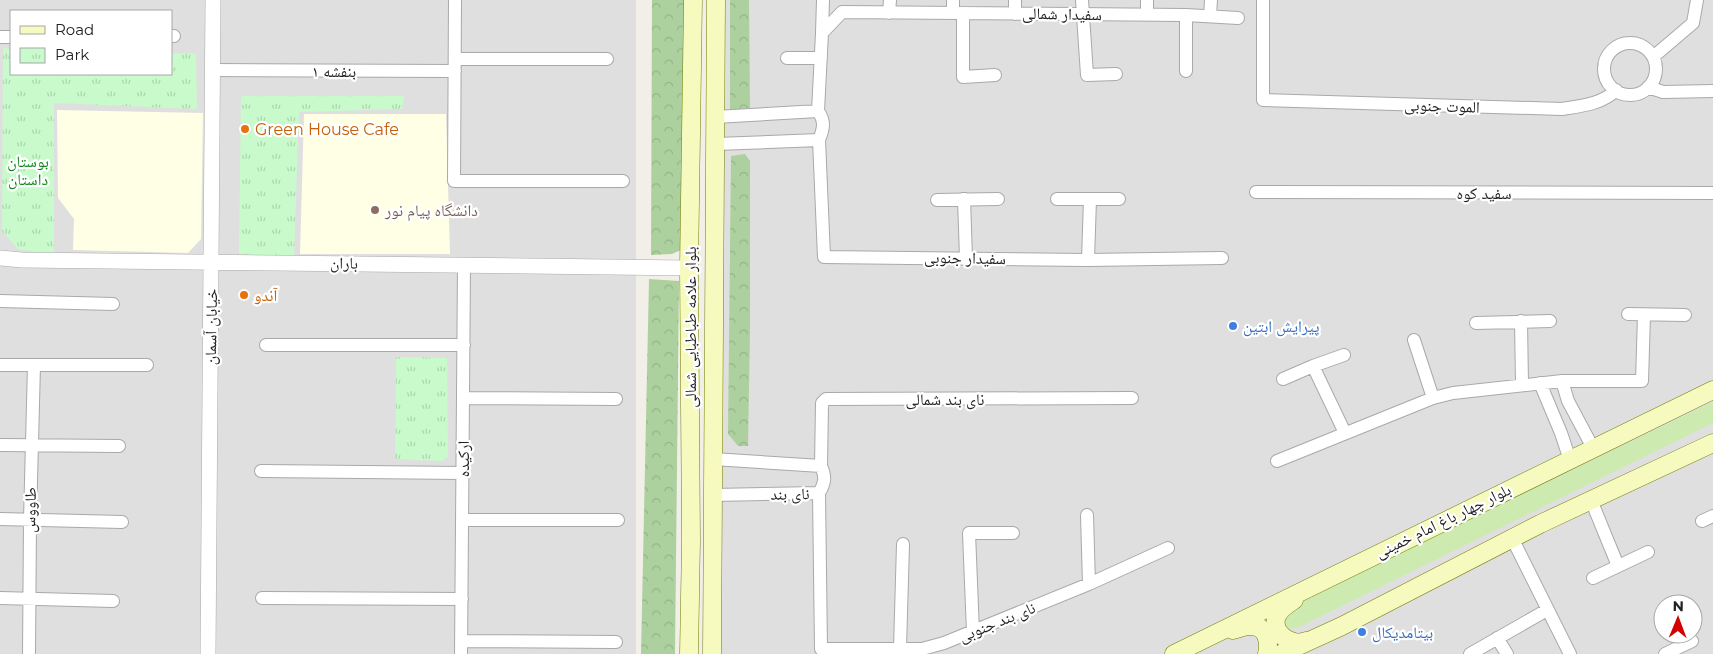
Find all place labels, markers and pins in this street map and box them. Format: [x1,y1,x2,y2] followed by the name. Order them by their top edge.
[255,120,399,139] place label: Green House Cafe
[239,123,251,135] marker: Green House Cafe
[384,201,478,221] place label: دانشگاه پیام نور
[369,204,381,216] marker: دانشگاه پیام نور
[254,286,278,305] place label: آندو
[238,289,250,301] marker: آندو
[1243,317,1320,337] place label: پیرایش ابتین
[1227,320,1239,332] marker: پیرایش ابتین
[1372,623,1433,643] place label: بیتامدیکال
[1356,626,1368,638] marker: بیتامدیکال

